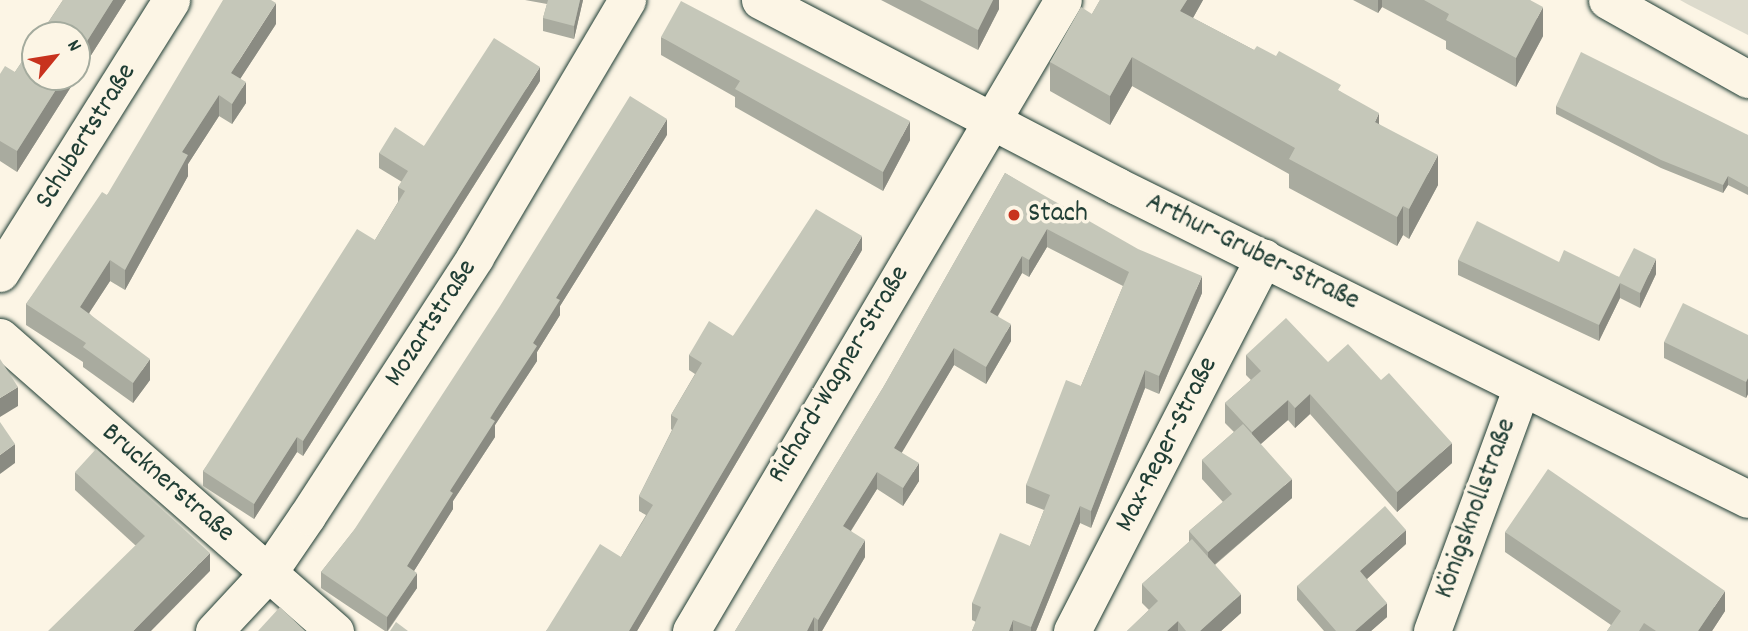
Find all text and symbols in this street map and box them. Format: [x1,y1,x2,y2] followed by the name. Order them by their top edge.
[21,21,91,91] north arrow
[59,35,87,57] text: N
[29,58,145,216] street label: Schubertstraße
[1140,187,1364,319] street label: Arthur-Gruber-Straße
[1028,198,1088,232] place label: Stach
[1006,207,1022,223] marker: Stach
[379,254,485,394] street label: Mozartstraße
[762,260,918,490] street label: Richard-Wagner-Straße
[1109,352,1227,538] street label: Max-Reger-Straße
[1429,414,1525,604] street label: Königsknollstraße
[94,417,240,551] street label: Brucknerstraße

